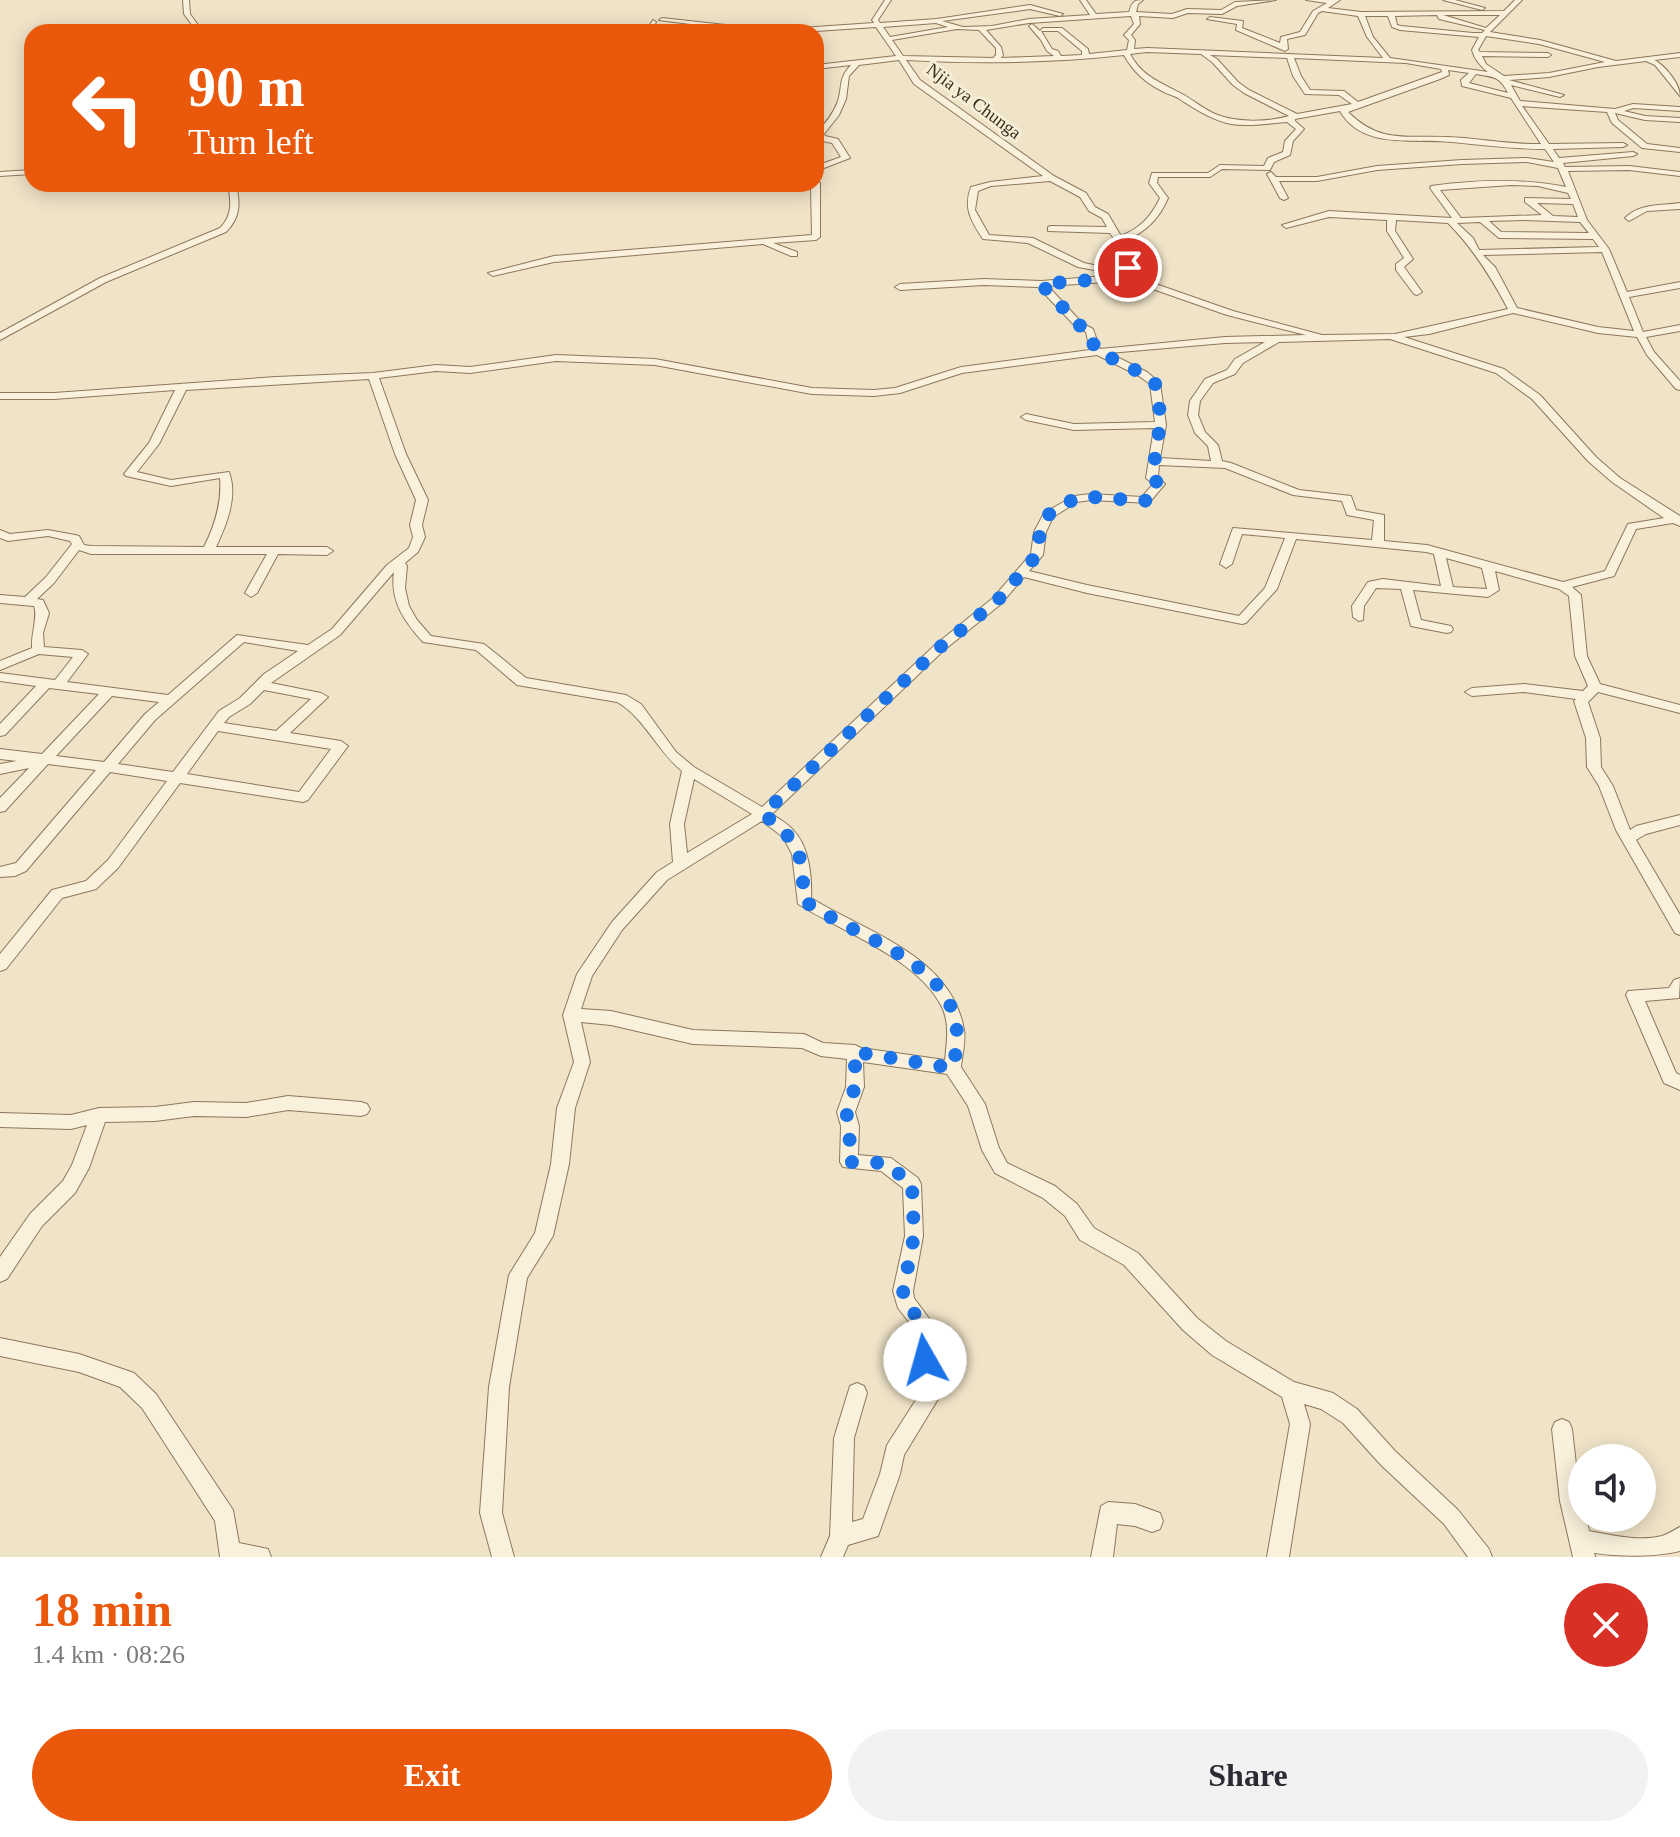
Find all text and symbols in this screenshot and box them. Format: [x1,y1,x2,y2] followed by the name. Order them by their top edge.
[56,56,160,160] icon: left
[188,56,305,118] text: 90 m
[923,59,1025,143] street label: Njia ya Chunga
[188,122,314,162] text: Turn left
[1094,234,1162,302] pin
[1106,246,1150,290] icon: arrive
[883,1318,967,1402] position arrow
[1568,1444,1656,1532] map controls
[1568,1444,1656,1532] button: sound
[32,1583,172,1636] text: 18 min
[1564,1583,1648,1667] button: close
[32,1640,185,1669] text: 1.4 km · 08:26
[32,1729,832,1821] button: Exit
[848,1729,1648,1821] button: Share

